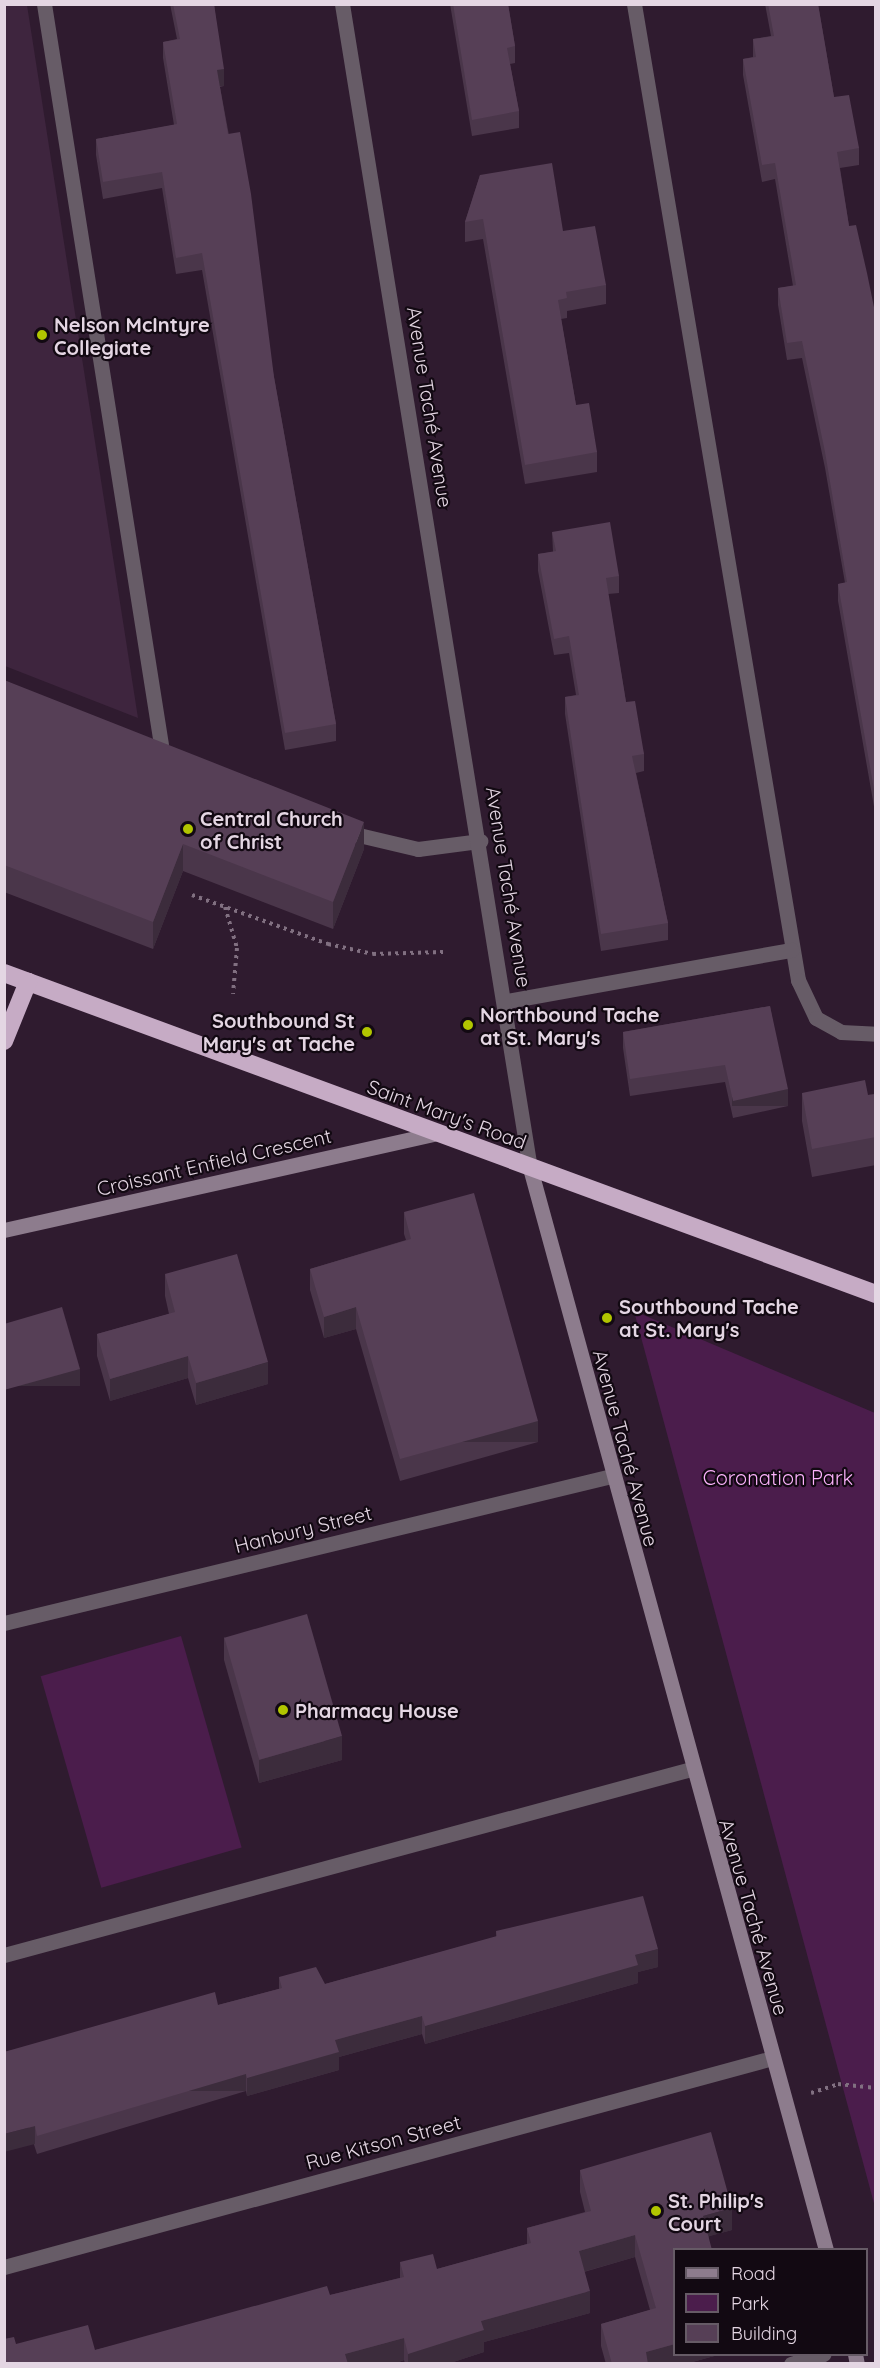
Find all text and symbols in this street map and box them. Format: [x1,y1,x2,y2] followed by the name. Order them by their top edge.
[402,305,458,509] street label: Avenue Taché Avenue
[54,312,210,359] place label: Nelson McIntyre Collegiate
[35,328,49,342] marker: Nelson McIntyre Collegiate
[481,785,537,989] street label: Avenue Taché Avenue
[200,806,343,853] place label: Central Church of Christ
[181,822,195,836] marker: Central Church of Christ
[480,1002,660,1049] place label: Northbound Tache at St. Mary's
[203,1008,355,1055] place label: Southbound St Mary's at Tache
[461,1018,475,1032] marker: Northbound Tache at St. Mary's
[360,1025,374,1039] marker: Southbound St Mary's at Tache
[364,1074,530,1154] street label: Saint Mary's Road
[94,1123,334,1201] street label: Croissant Enfield Crescent
[619,1294,799,1341] place label: Southbound Tache at St. Mary's
[600,1311,614,1325] marker: Southbound Tache at St. Mary's
[588,1347,664,1549] street label: Avenue Taché Avenue
[703,1465,853,1489] park label: Coronation Park
[232,1500,374,1558] street label: Hanbury Street
[295,1698,459,1722] place label: Pharmacy House
[276,1703,290,1717] marker: Pharmacy House
[714,1816,794,2018] street label: Avenue Taché Avenue
[303,2110,463,2174] street label: Rue Kitson Street
[668,2188,764,2235] place label: St. Philip's Court
[649,2204,663,2218] marker: St. Philip's Court
[673,2248,868,2356] legend
[731,2262,776,2285] text: Road
[731,2292,769,2315] text: Park
[731,2322,797,2345] text: Building

